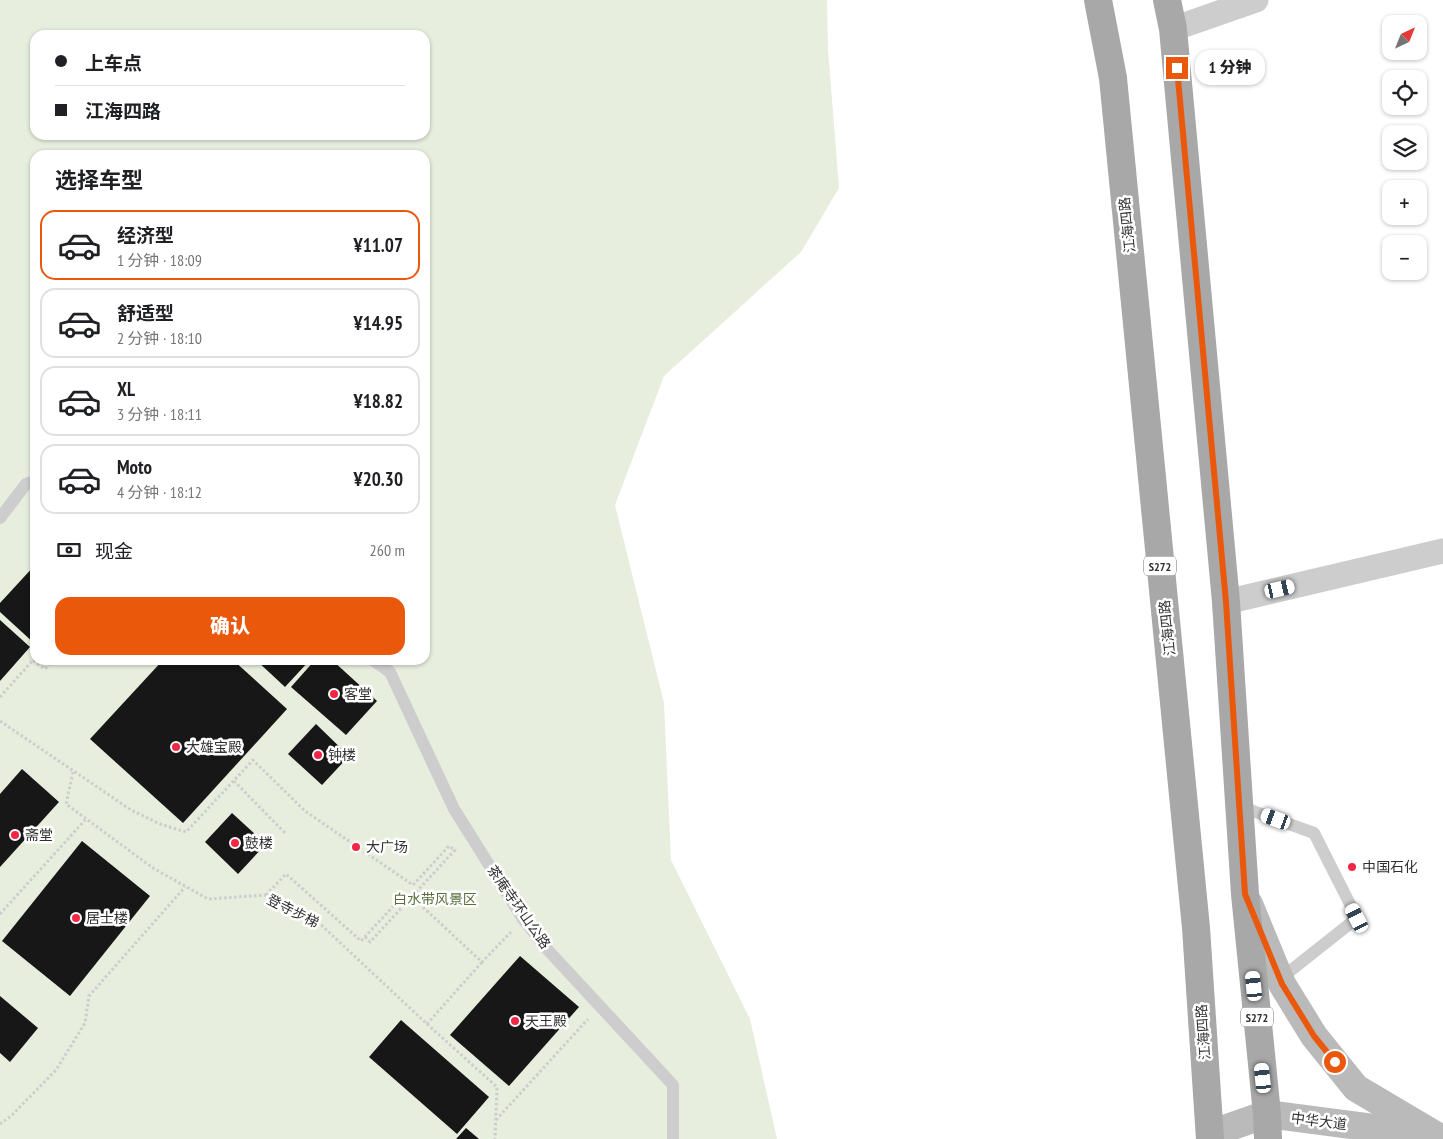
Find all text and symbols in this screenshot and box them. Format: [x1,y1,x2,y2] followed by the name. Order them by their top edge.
[1382,15,1428,60] north arrow
[1382,15,1427,280] map controls
[1194,50,1264,86] callout: 1 分钟
[85,51,142,75] text: 上车点
[1166,57,1188,79] route end
[1209,57,1251,77] text: 1 分钟
[1382,70,1427,115] button: locate
[85,99,161,123] text: 江海四路
[1382,125,1427,170] button: layers
[55,166,143,194] text: 选择车型
[1382,180,1427,225] button: +
[1115,196,1139,254] street label: 江海四路
[57,223,102,268] icon: car
[117,223,174,247] text: 经济型
[354,233,403,257] text: ¥11.07
[1382,235,1427,280] button: −
[117,250,202,270] text: 1 分钟 · 18:09
[57,301,102,346] icon: car
[117,301,174,325] text: 舒适型
[354,311,403,335] text: ¥14.95
[117,328,202,348] text: 2 分钟 · 18:10
[117,377,135,401] text: XL
[57,379,102,424] icon: car
[354,389,403,413] text: ¥18.82
[117,404,202,424] text: 3 分钟 · 18:11
[117,455,152,479] text: Moto
[57,457,102,502] icon: car
[354,467,403,491] text: ¥20.30
[117,482,202,502] text: 4 分钟 · 18:12
[55,536,83,564] icon: cash
[95,539,133,563] text: 现金
[370,540,405,560] text: 260 m
[1144,556,1176,576] road number: S272
[1263,578,1296,600] car
[55,597,405,655] button: 确认
[1155,599,1179,657] street label: 江海四路
[344,685,372,703] place label: 客堂
[328,688,340,700] marker: 客堂
[186,738,242,756] place label: 大雄宝殿
[170,741,182,753] marker: 大雄宝殿
[328,746,356,764] place label: 钟楼
[312,749,324,761] marker: 钟楼
[1259,807,1292,831] car
[25,826,53,844] place label: 斋堂
[9,829,21,841] marker: 斋堂
[245,834,273,852] place label: 鼓楼
[229,837,241,849] marker: 鼓楼
[366,838,408,856] place label: 大广场
[350,841,362,853] marker: 大广场
[1362,858,1418,876] place label: 中国石化
[1346,861,1358,873] marker: 中国石化
[484,862,554,952] street label: 茶庵寺环山公路
[264,890,322,932] street label: 登寺步梯
[393,890,477,908] park label: 白水带风景区
[1343,901,1370,935] car
[86,909,128,927] place label: 居士楼
[70,912,82,924] marker: 居士楼
[1244,970,1263,1002] car
[1192,1003,1214,1061] street label: 江海四路
[1241,1008,1273,1026] road number: S272
[525,1012,567,1030] place label: 天王殿
[509,1015,521,1027] marker: 天王殿
[1324,1051,1346,1073] route start
[1253,1062,1272,1094] car
[1290,1109,1348,1133] street label: 中华大道

